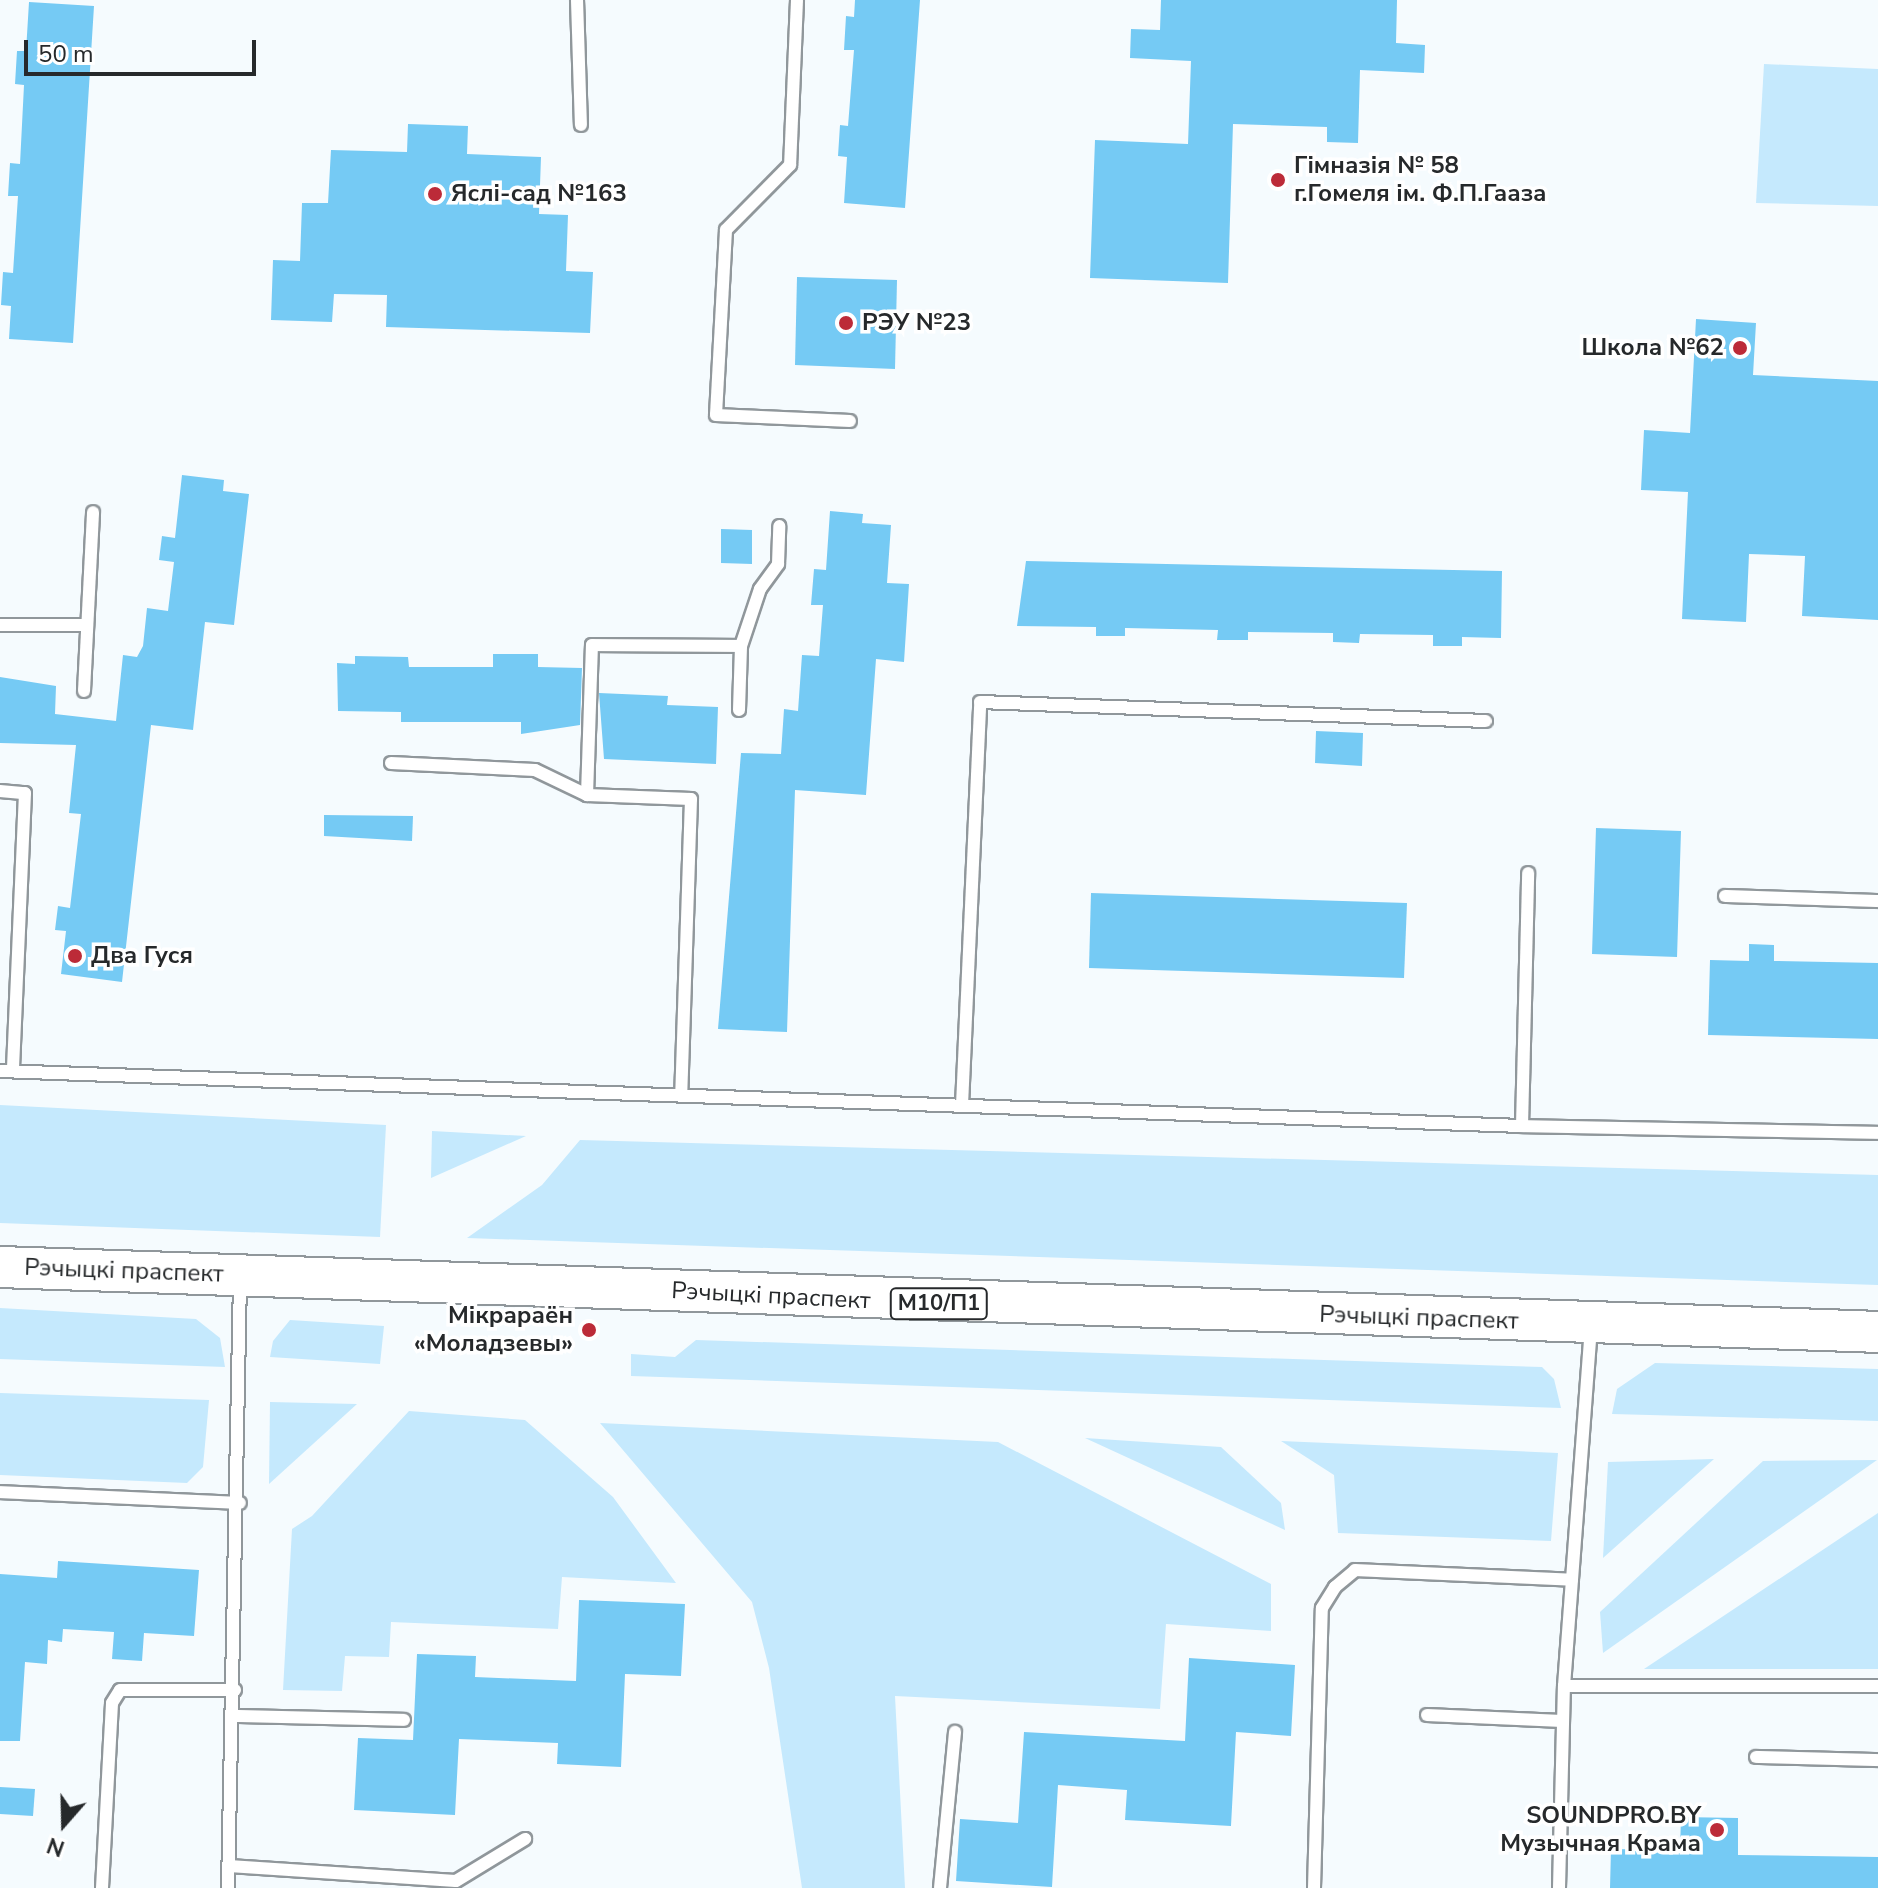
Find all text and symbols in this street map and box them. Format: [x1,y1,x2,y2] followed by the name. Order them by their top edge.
[28,24,260,74] scale bar
[38,38,94,70] text: 50 m
[1294,152,1547,208] place label: Гімназія № 58 г.Гомеля ім. Ф.П.Гааза
[1269,171,1287,189] marker: Гімназія № 58 г.Гомеля ім. Ф.П.Гааза
[451,180,627,208] place label: Яслі-сад №163
[426,185,444,203] marker: Яслі-сад №163
[862,309,971,337] place label: РЭУ №23
[837,314,855,332] marker: РЭУ №23
[1581,334,1724,362] place label: Школа №62
[1731,339,1749,357] marker: Школа №62
[91,942,193,970] place label: Два Гуся
[66,947,84,965] marker: Два Гуся
[24,1253,224,1289] street label: Рэчыцкі праспект
[671,1276,871,1316] street label: Рэчыцкі праспект
[889,1286,989,1322] road number: М10/П1
[1319,1300,1519,1336] street label: Рэчыцкі праспект
[414,1302,573,1358] place label: Мікрараён «Моладзевы»
[580,1321,598,1339] marker: Мікрараён «Моладзевы»
[24,1784,104,1864] north arrow
[1500,1802,1701,1858] place label: SOUNDPRO.BY Музычная Крама
[1708,1821,1726,1839] marker: SOUNDPRO.BY Музычная Крама
[43,1830,69,1863] text: N

